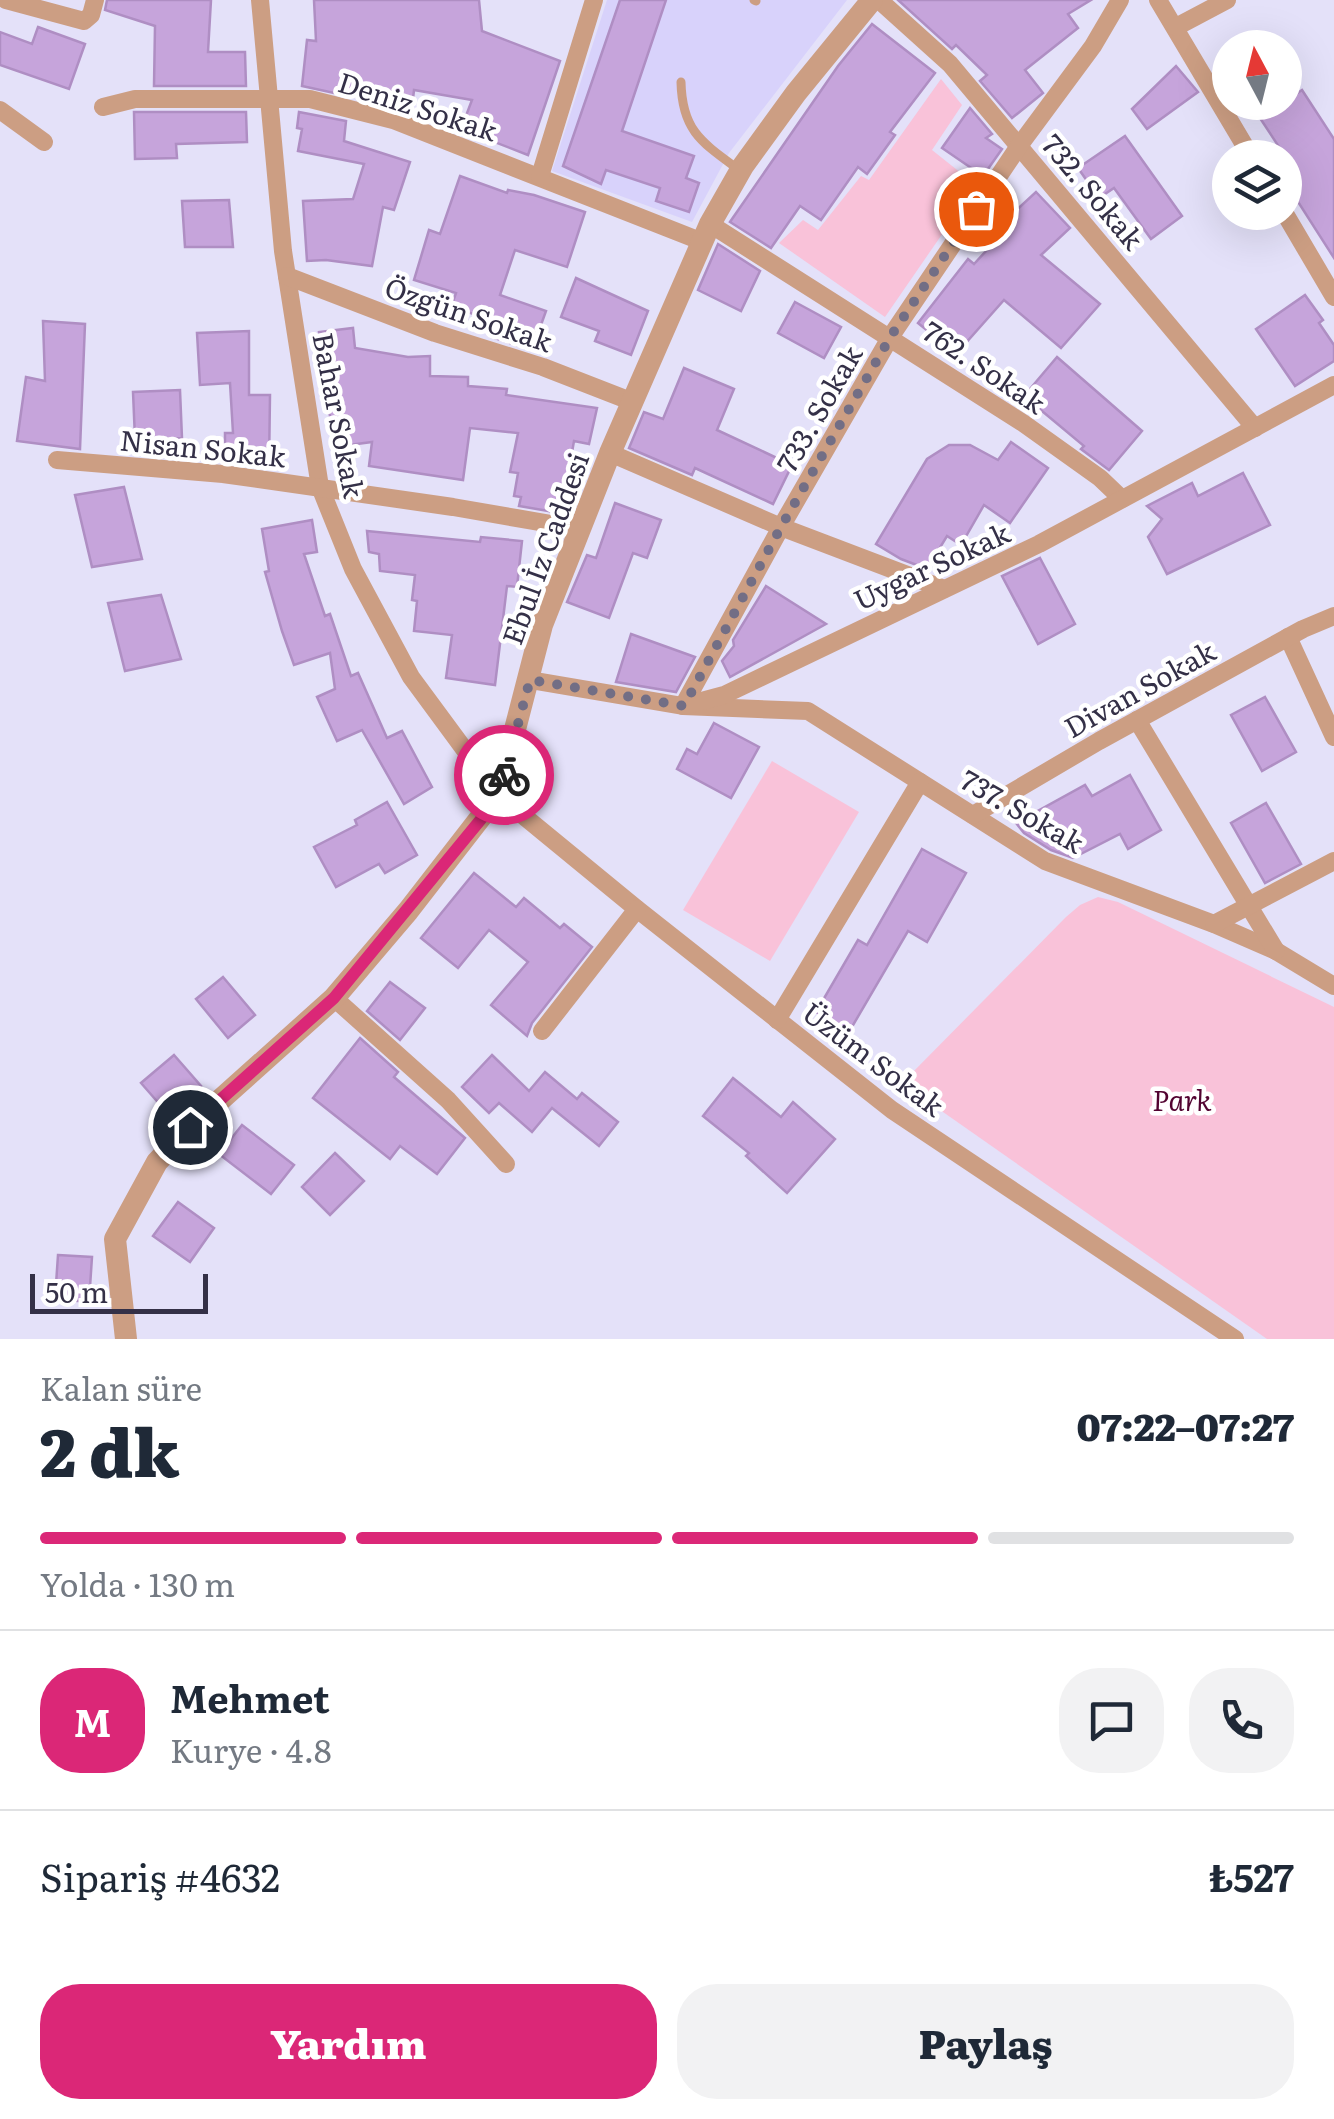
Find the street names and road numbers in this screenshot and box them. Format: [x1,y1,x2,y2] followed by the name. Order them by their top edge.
[333,60,504,151] street label: Deniz Sokak
[1033,124,1155,259] street label: 732. Sokak
[380,265,559,362] street label: Özgün Sokak
[915,309,1056,423] street label: 762. Sokak
[303,329,377,502] street label: Bahar Sokak
[765,336,872,479] street label: 733. Sokak
[118,417,289,477] street label: Nisan Sokak
[490,446,598,650] street label: Ebul İz Caddesi
[846,510,1017,619] street label: Uygar Sokak
[1056,629,1223,747] street label: Divan Sokak
[953,758,1093,863] street label: 737. Sokak
[794,991,954,1126] street label: Üzüm Sokak

